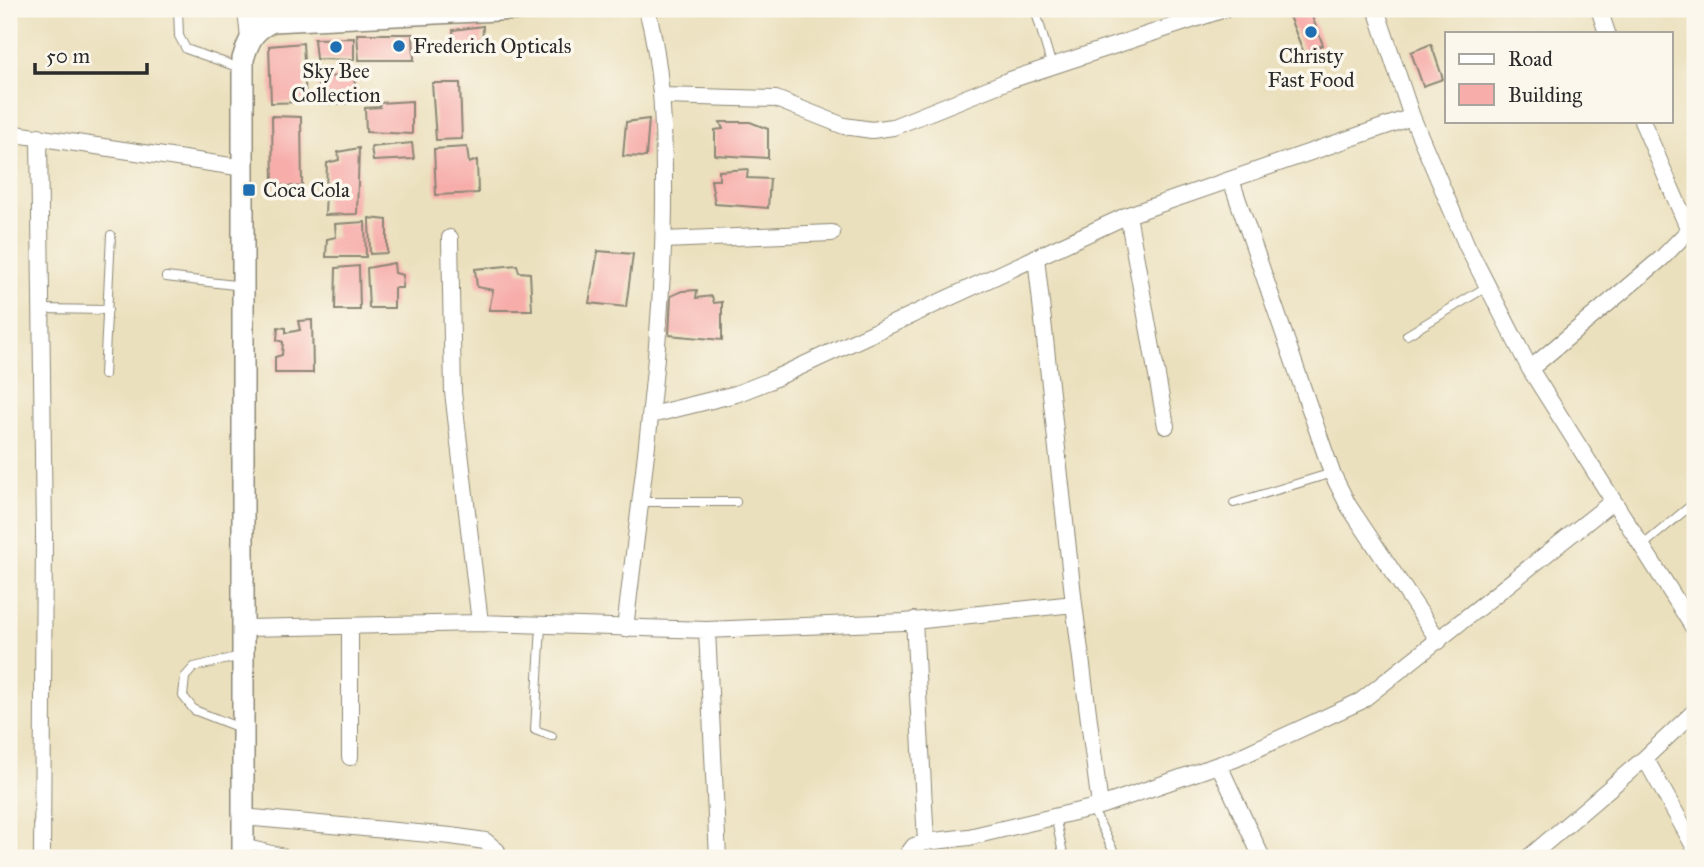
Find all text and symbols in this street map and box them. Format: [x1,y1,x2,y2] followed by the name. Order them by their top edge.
[1303,24,1319,40] marker: Christy Fast Food
[35,32,147,76] scale bar
[1445,32,1672,122] legend
[413,33,571,59] place label: Frederich Opticals
[391,38,407,54] marker: Frederich Opticals
[328,39,344,55] marker: Sky Bee Collection
[46,43,91,69] text: 50 m
[1268,43,1355,93] place label: Christy Fast Food
[1508,46,1553,72] text: Road
[291,58,381,108] place label: Sky Bee Collection
[1508,82,1582,108] text: Building
[263,177,350,203] place label: Coca Cola
[241,182,257,198] marker: Coca Cola

